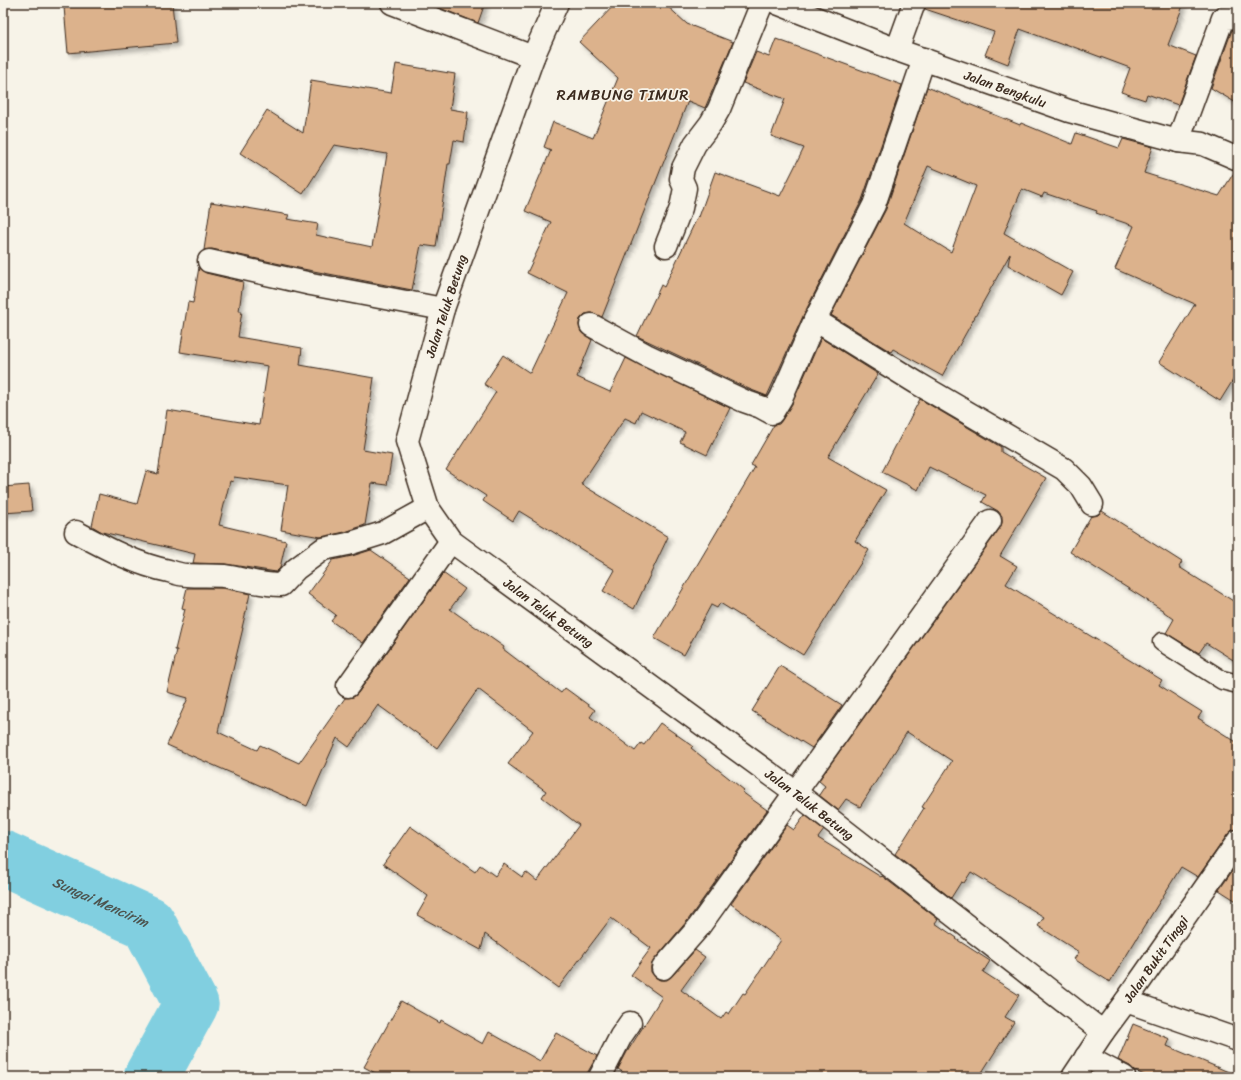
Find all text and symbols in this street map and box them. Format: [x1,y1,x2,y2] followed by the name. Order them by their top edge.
[960,63,1050,114] street label: Jalan Bengkulu
[557,82,689,108] district label: RAMBUNG TIMUR
[418,251,474,362] street label: Jalan Teluk Betung
[498,571,599,654] street label: Jalan Teluk Betung
[759,762,860,846] street label: Jalan Teluk Betung
[49,869,154,935] water label: Sungai Mencirim
[1116,910,1194,1008] street label: Jalan Bukit Tinggi

